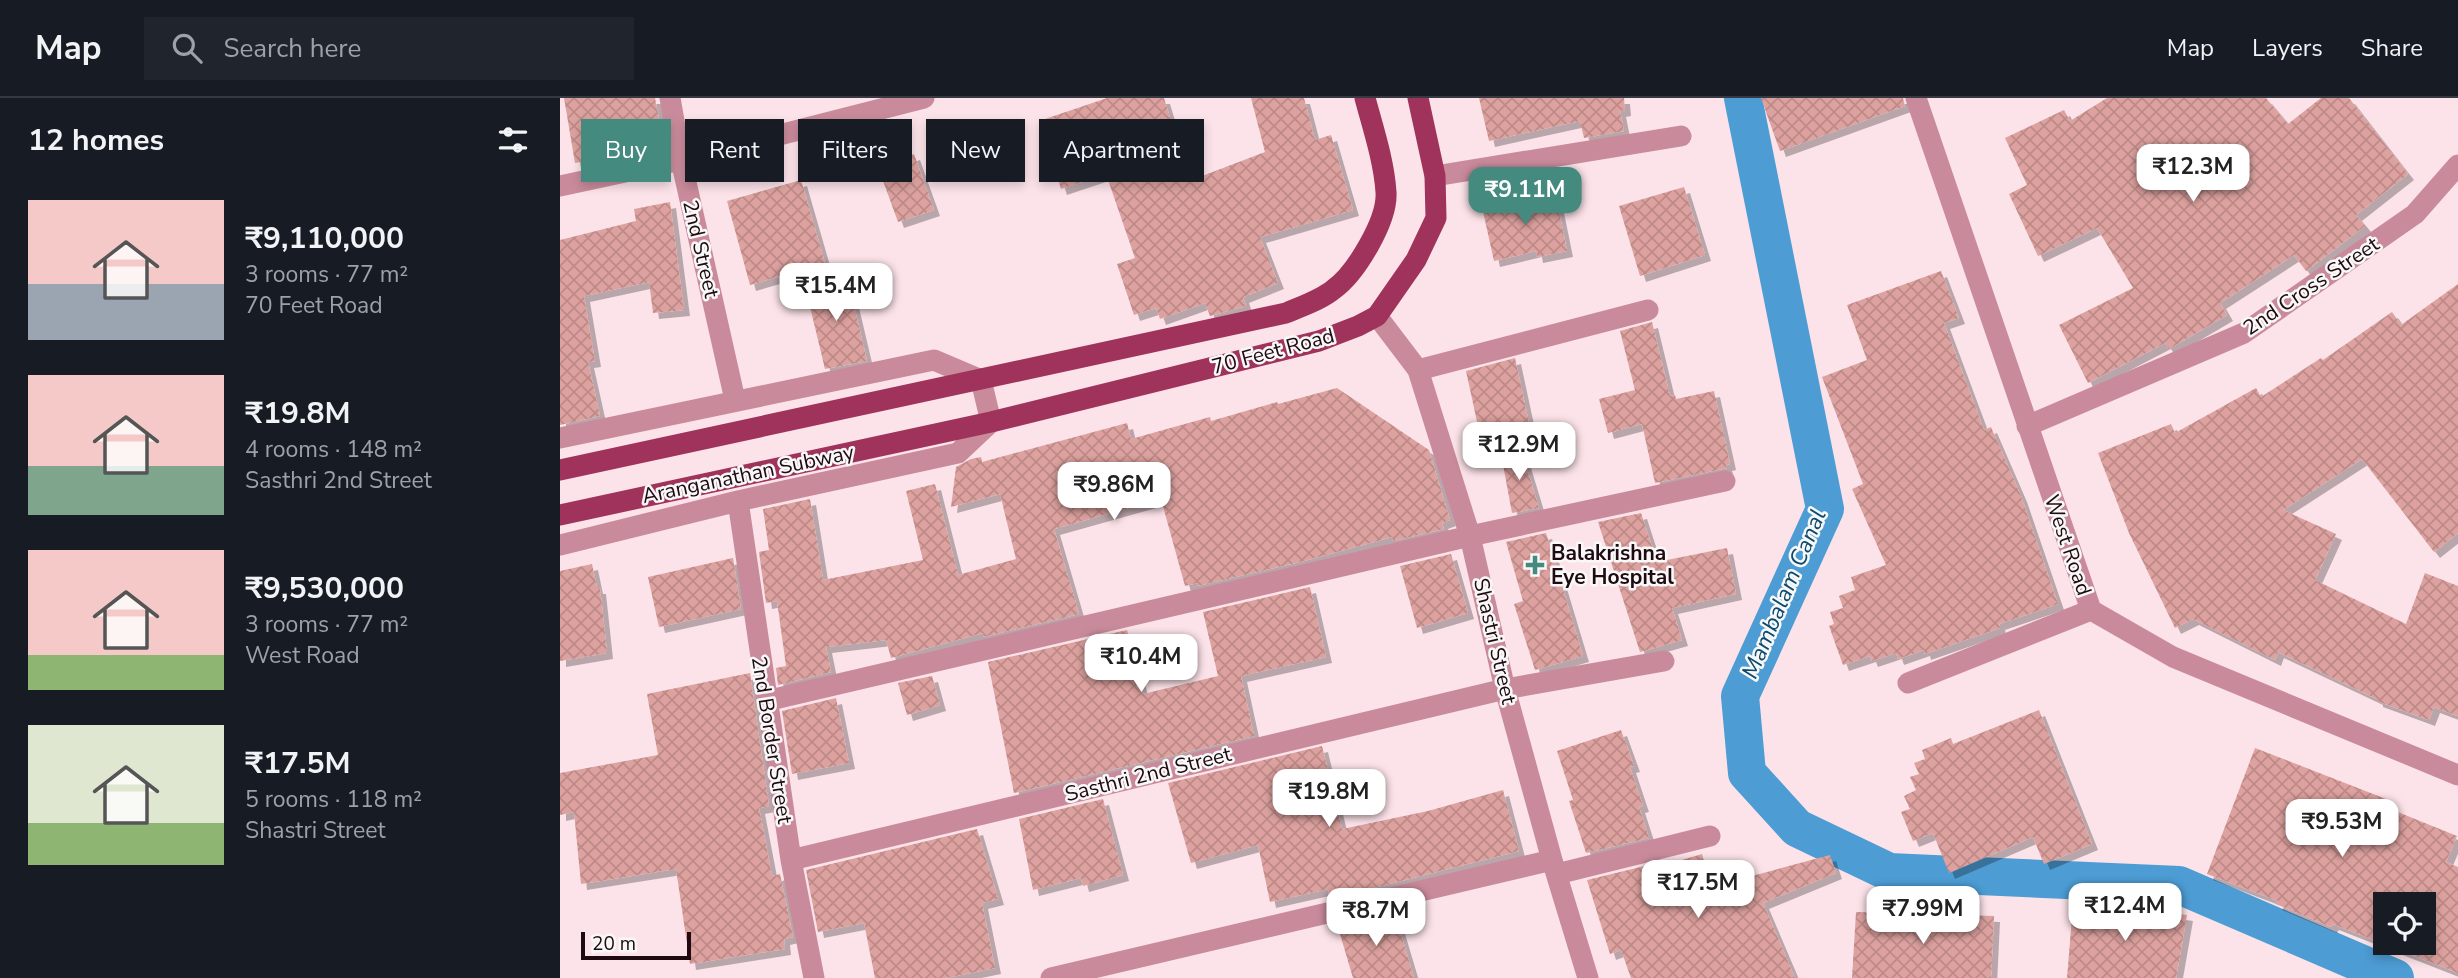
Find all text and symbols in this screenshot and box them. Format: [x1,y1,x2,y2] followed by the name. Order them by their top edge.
[144,17,634,80] search box
[35,26,102,71] text: Map
[168,29,206,67] icon: search
[224,31,361,66] text: Search here
[2167,32,2214,64] text: Map
[2252,32,2323,64] text: Layers
[2361,32,2423,64] text: Share
[581,119,671,182] chip: Buy
[685,119,784,182] chip: Rent
[798,119,912,182] chip: Filters
[926,119,1025,182] chip: New
[1039,119,1204,182] chip: Apartment
[28,120,164,161] text: 12 homes
[494,121,532,159] icon: filters
[2136,144,2250,204] pin: ₹12.3M
[2153,151,2233,182] text: ₹12.3M
[1468,167,1582,227] pin: ₹9.11M
[1485,174,1565,205] text: ₹9.11M
[676,197,726,301] street label: 2nd Street
[245,218,404,259] text: ₹9,110,000
[84,228,168,312] icon: home
[2238,230,2385,342] street label: 2nd Cross Street
[245,259,408,290] text: 3 rooms · 77 m²
[779,264,893,323] pin: ₹15.4M
[796,270,876,301] text: ₹15.4M
[245,290,383,321] text: 70 Feet Road
[1209,321,1337,381] street label: 70 Feet Road
[245,393,350,434] text: ₹19.8M
[84,403,168,487] icon: home
[1462,422,1576,482] pin: ₹12.9M
[1479,429,1559,460] text: ₹12.9M
[245,434,422,465] text: 4 rooms · 148 m²
[639,438,857,510] street label: Aranganathan Subway
[1057,462,1171,522] pin: ₹9.86M
[245,465,432,496] text: Sasthri 2nd Street
[1074,469,1154,500] text: ₹9.86M
[2038,491,2098,599] street label: West Road
[1734,505,1834,683] water label: Mambalam Canal
[1551,539,1674,591] place label: Balakrishna Eye Hospital
[1525,555,1545,575] marker: Balakrishna Eye Hospital
[245,568,404,609] text: ₹9,530,000
[1467,575,1523,707] street label: Shastri Street
[84,578,168,662] icon: home
[245,609,408,640] text: 3 rooms · 77 m²
[1084,634,1198,694] pin: ₹10.4M
[245,640,360,671] text: West Road
[1101,641,1181,672] text: ₹10.4M
[745,654,799,826] street label: 2nd Border Street
[1062,740,1235,808] street label: Sasthri 2nd Street
[245,743,350,784] text: ₹17.5M
[84,753,168,837] icon: home
[1272,770,1386,829] pin: ₹19.8M
[1289,776,1369,807] text: ₹19.8M
[245,784,422,815] text: 5 rooms · 118 m²
[2285,800,2399,859] pin: ₹9.53M
[2302,806,2382,837] text: ₹9.53M
[245,815,386,846] text: Shastri Street
[1641,860,1755,920] pin: ₹17.5M
[1658,867,1738,898] text: ₹17.5M
[2068,884,2182,943] pin: ₹12.4M
[1866,886,1980,946] pin: ₹7.99M
[1327,888,1425,948] pin: ₹8.7M
[2085,890,2165,921] text: ₹12.4M
[2373,892,2436,955] map controls
[2373,892,2436,955] button: locate
[1883,893,1963,924] text: ₹7.99M
[1342,895,1410,926] text: ₹8.7M
[581,929,691,961] scale bar
[592,931,636,957] text: 20 m

